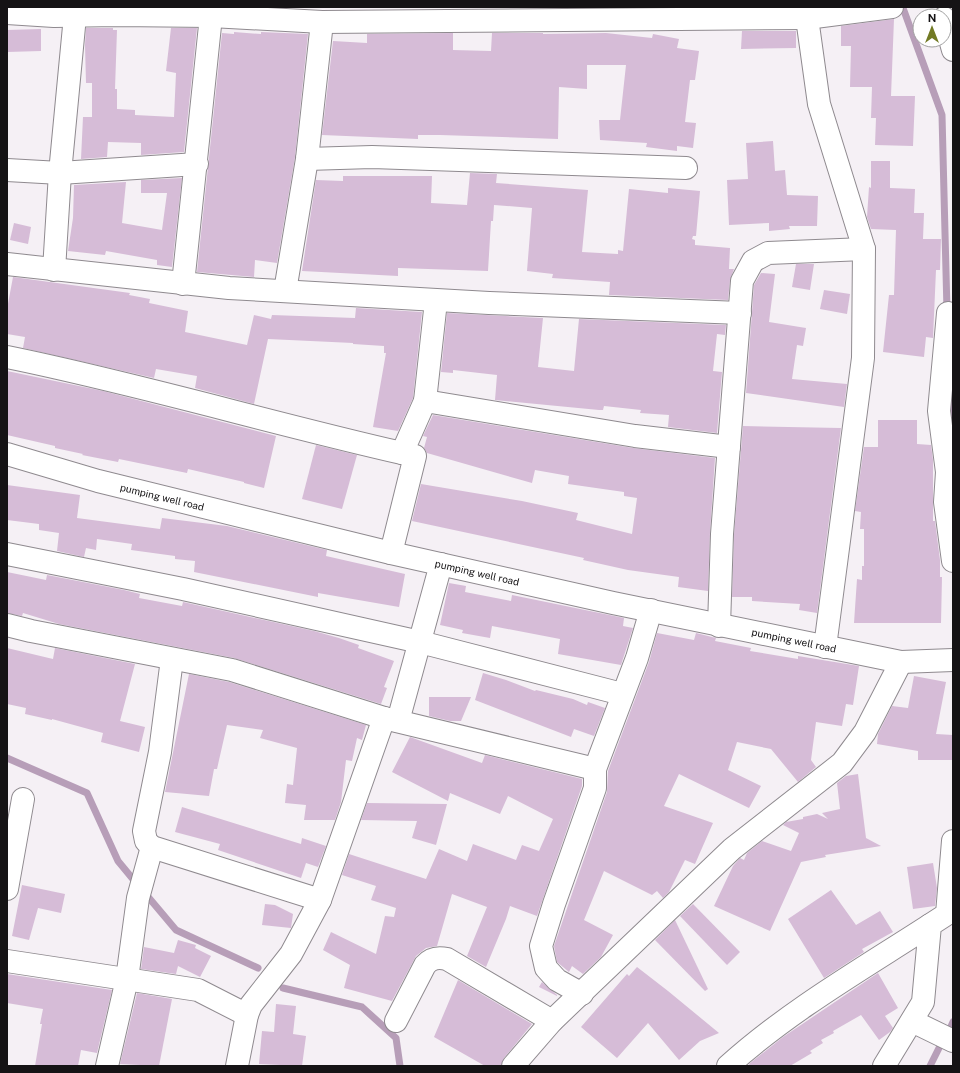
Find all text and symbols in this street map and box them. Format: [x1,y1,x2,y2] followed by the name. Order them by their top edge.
[912,8,952,48] north arrow
[928,12,936,24] text: N
[119,481,205,513] street label: pumping well road
[434,557,521,588] street label: pumping well road
[751,626,837,655] street label: pumping well road

